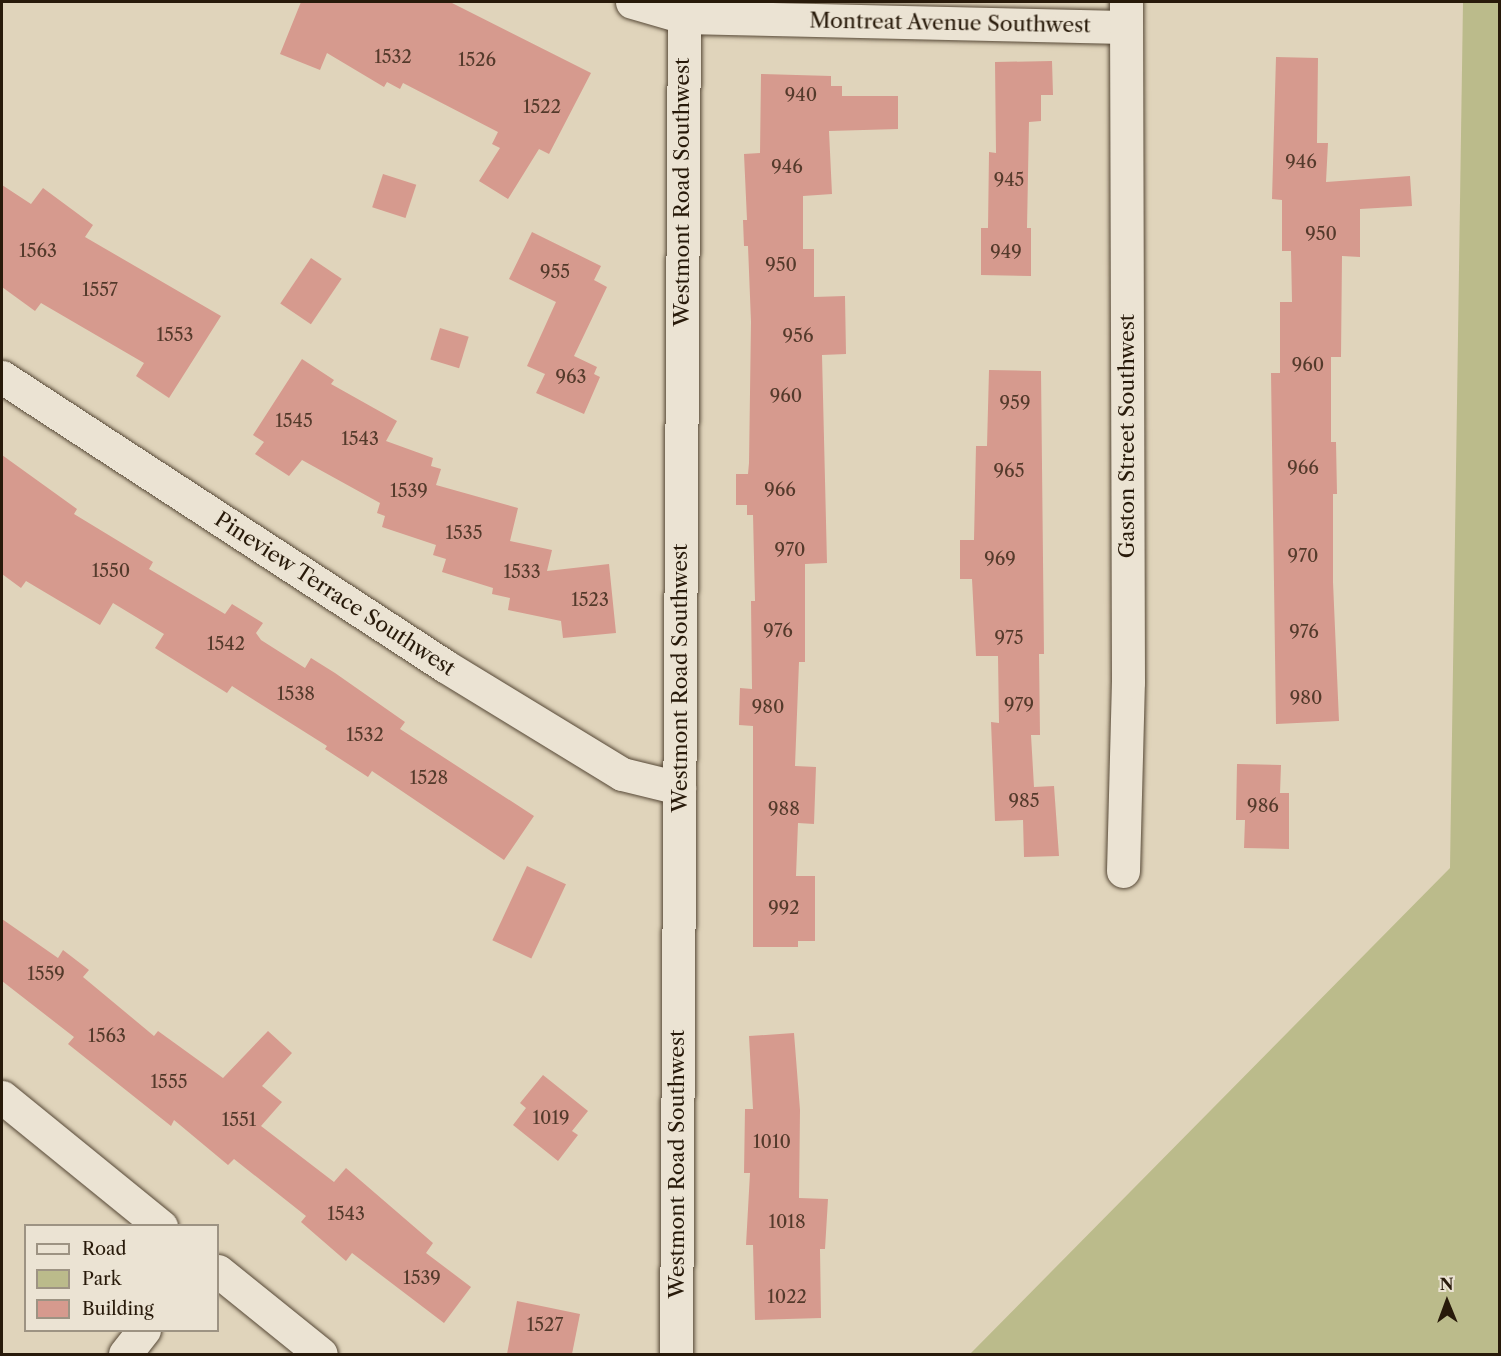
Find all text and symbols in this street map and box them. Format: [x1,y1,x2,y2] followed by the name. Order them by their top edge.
[809,8,1091,38] street label: Montreat Avenue Southwest
[374,46,412,68] house number: 1532
[458,49,496,71] house number: 1526
[669,58,695,326] street label: Westmont Road Southwest
[785,84,817,106] house number: 940
[523,96,561,118] house number: 1522
[1285,151,1317,173] house number: 946
[771,156,803,178] house number: 946
[994,169,1024,191] house number: 945
[1305,223,1337,245] house number: 950
[19,240,57,262] house number: 1563
[990,241,1022,263] house number: 949
[765,254,797,276] house number: 950
[540,261,570,283] house number: 955
[82,279,118,301] house number: 1557
[1114,314,1140,558] street label: Gaston Street Southwest
[156,324,194,346] house number: 1553
[783,325,813,347] house number: 956
[1292,354,1324,376] house number: 960
[556,366,586,388] house number: 963
[770,385,802,407] house number: 960
[1000,392,1030,414] house number: 959
[275,410,313,432] house number: 1545
[341,428,379,450] house number: 1543
[1287,457,1319,479] house number: 966
[994,460,1024,482] house number: 965
[764,479,796,501] house number: 966
[390,480,428,502] house number: 1539
[210,506,460,682] street label: Pineview Terrace Southwest
[445,522,483,544] house number: 1535
[775,539,805,561] house number: 970
[667,544,693,812] street label: Westmont Road Southwest
[1288,545,1318,567] house number: 970
[984,548,1016,570] house number: 969
[92,560,130,582] house number: 1550
[503,561,541,583] house number: 1533
[571,589,609,611] house number: 1523
[763,620,793,642] house number: 976
[1289,621,1319,643] house number: 976
[994,627,1024,649] house number: 975
[207,633,245,655] house number: 1542
[277,683,315,705] house number: 1538
[1290,687,1322,709] house number: 980
[1004,694,1034,716] house number: 979
[752,696,784,718] house number: 980
[346,724,384,746] house number: 1532
[410,767,448,789] house number: 1528
[1009,790,1039,812] house number: 985
[1247,795,1279,817] house number: 986
[768,798,800,820] house number: 988
[768,897,800,919] house number: 992
[27,963,65,985] house number: 1559
[88,1025,126,1047] house number: 1563
[664,1030,690,1298] street label: Westmont Road Southwest
[151,1071,187,1093] house number: 1555
[532,1107,570,1129] house number: 1019
[222,1109,256,1131] house number: 1551
[753,1131,791,1153] house number: 1010
[327,1203,365,1225] house number: 1543
[768,1211,806,1233] house number: 1018
[24,1224,219,1332] legend
[82,1238,127,1260] text: Road
[403,1267,441,1289] house number: 1539
[82,1268,121,1290] text: Park
[1417,1272,1477,1332] north arrow
[1440,1274,1454,1294] text: N
[767,1286,807,1308] house number: 1022
[82,1298,154,1320] text: Building
[527,1314,563,1336] house number: 1527

